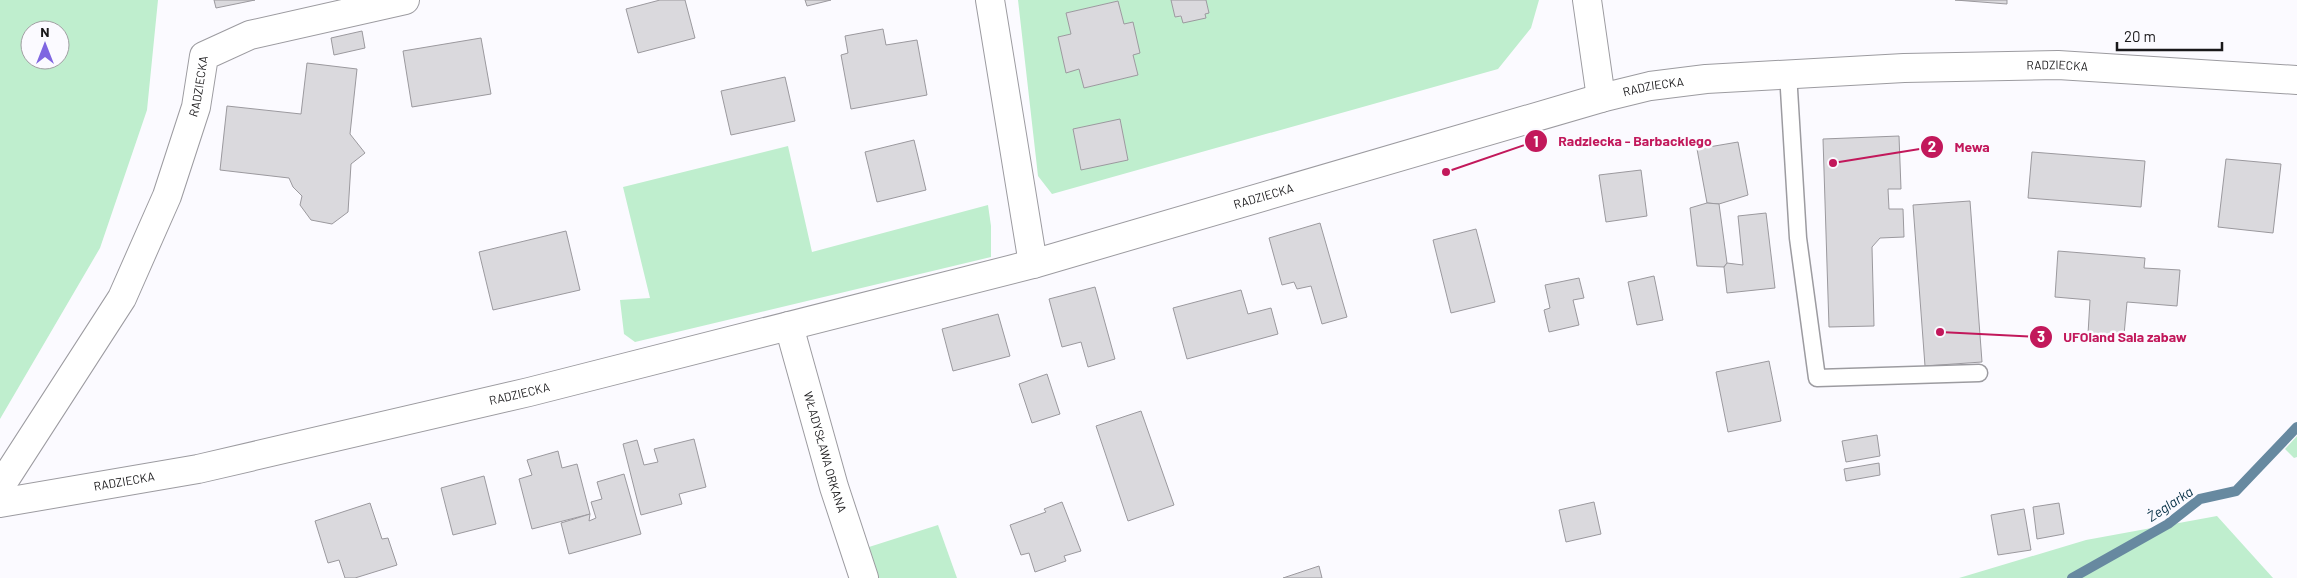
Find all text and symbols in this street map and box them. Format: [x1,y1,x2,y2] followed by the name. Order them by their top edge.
[20,20,70,70] north arrow
[2117,20,2222,52] scale bar
[40,23,50,40] text: N
[2124,27,2156,45] text: 20 m
[185,55,210,118] street label: RADZIECKA
[2026,57,2089,73] street label: RADZIECKA
[1621,74,1684,98] street label: RADZIECKA
[1523,127,1722,156] callout: Radziecka - Barbackiego
[1533,132,1539,150] text: 1
[1558,132,1712,149] text: Radziecka - Barbackiego
[1919,133,1999,162] callout: Mewa
[1928,137,1936,155] text: 2
[1954,138,1990,155] text: Mewa
[1232,180,1295,211] street label: RADZIECKA
[2029,322,2197,351] callout: UFOland Sala zabaw
[2037,327,2045,345] text: 3
[2063,328,2187,345] text: UFOland Sala zabaw
[488,379,551,407] street label: RADZIECKA
[802,390,850,514] street label: WŁADYSŁAWA ORKANA
[92,469,156,493] street label: RADZIECKA
[2144,482,2196,525] water label: Żeglarka

